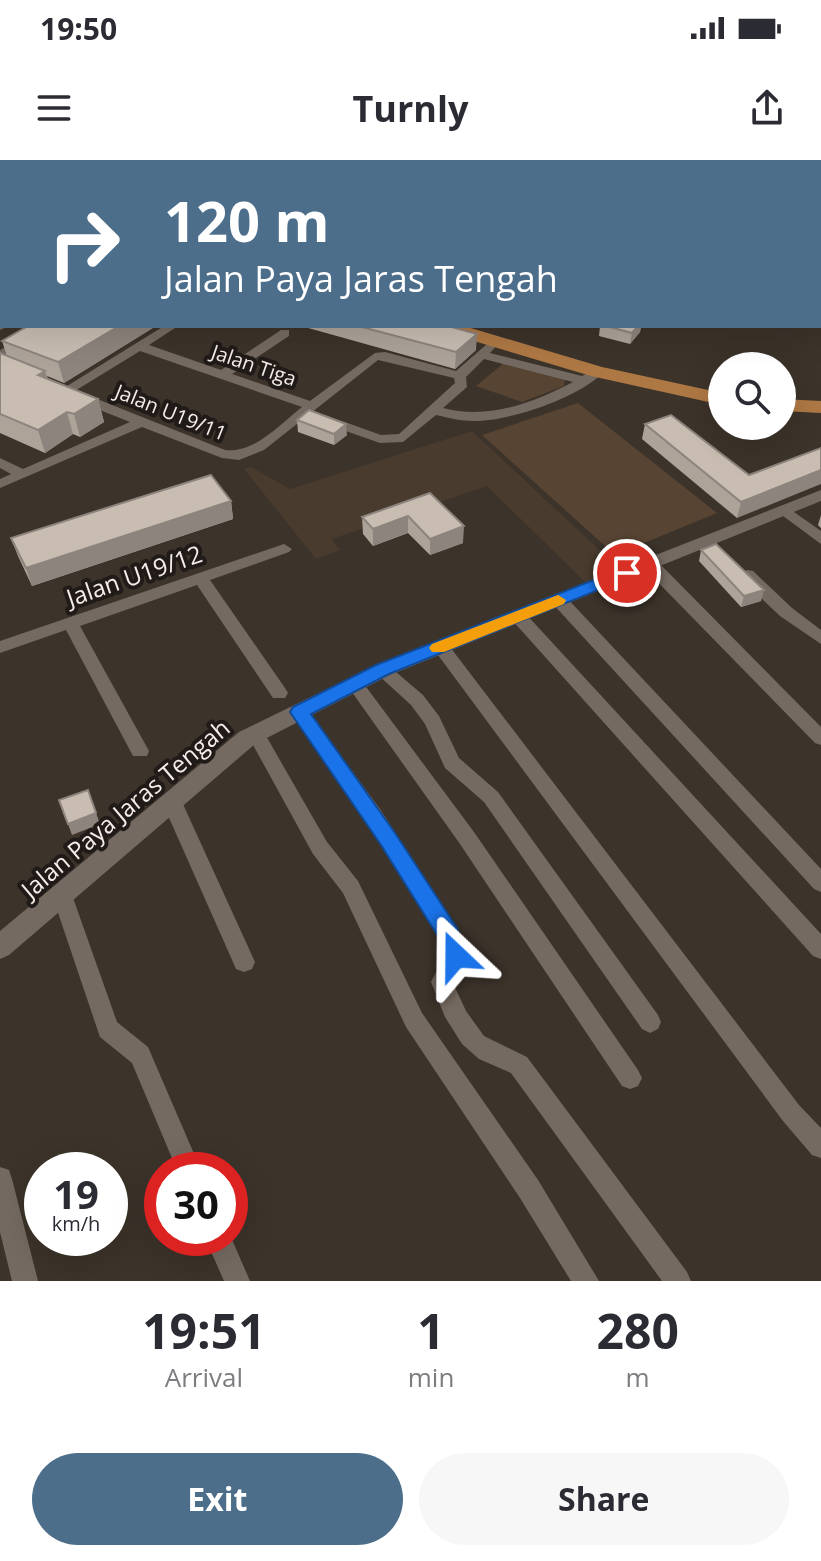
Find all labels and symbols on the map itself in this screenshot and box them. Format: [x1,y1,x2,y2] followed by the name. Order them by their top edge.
[206,337,300,392] street label: Jalan Tiga
[109,377,231,447] street label: Jalan U19/11
[60,536,206,614] street label: Jalan U19/12
[593,539,661,607] pin
[12,711,236,906] street label: Jalan Paya Jaras Tengah
[414,914,498,998] position arrow
[144,1152,248,1256] speed limit sign: 30

